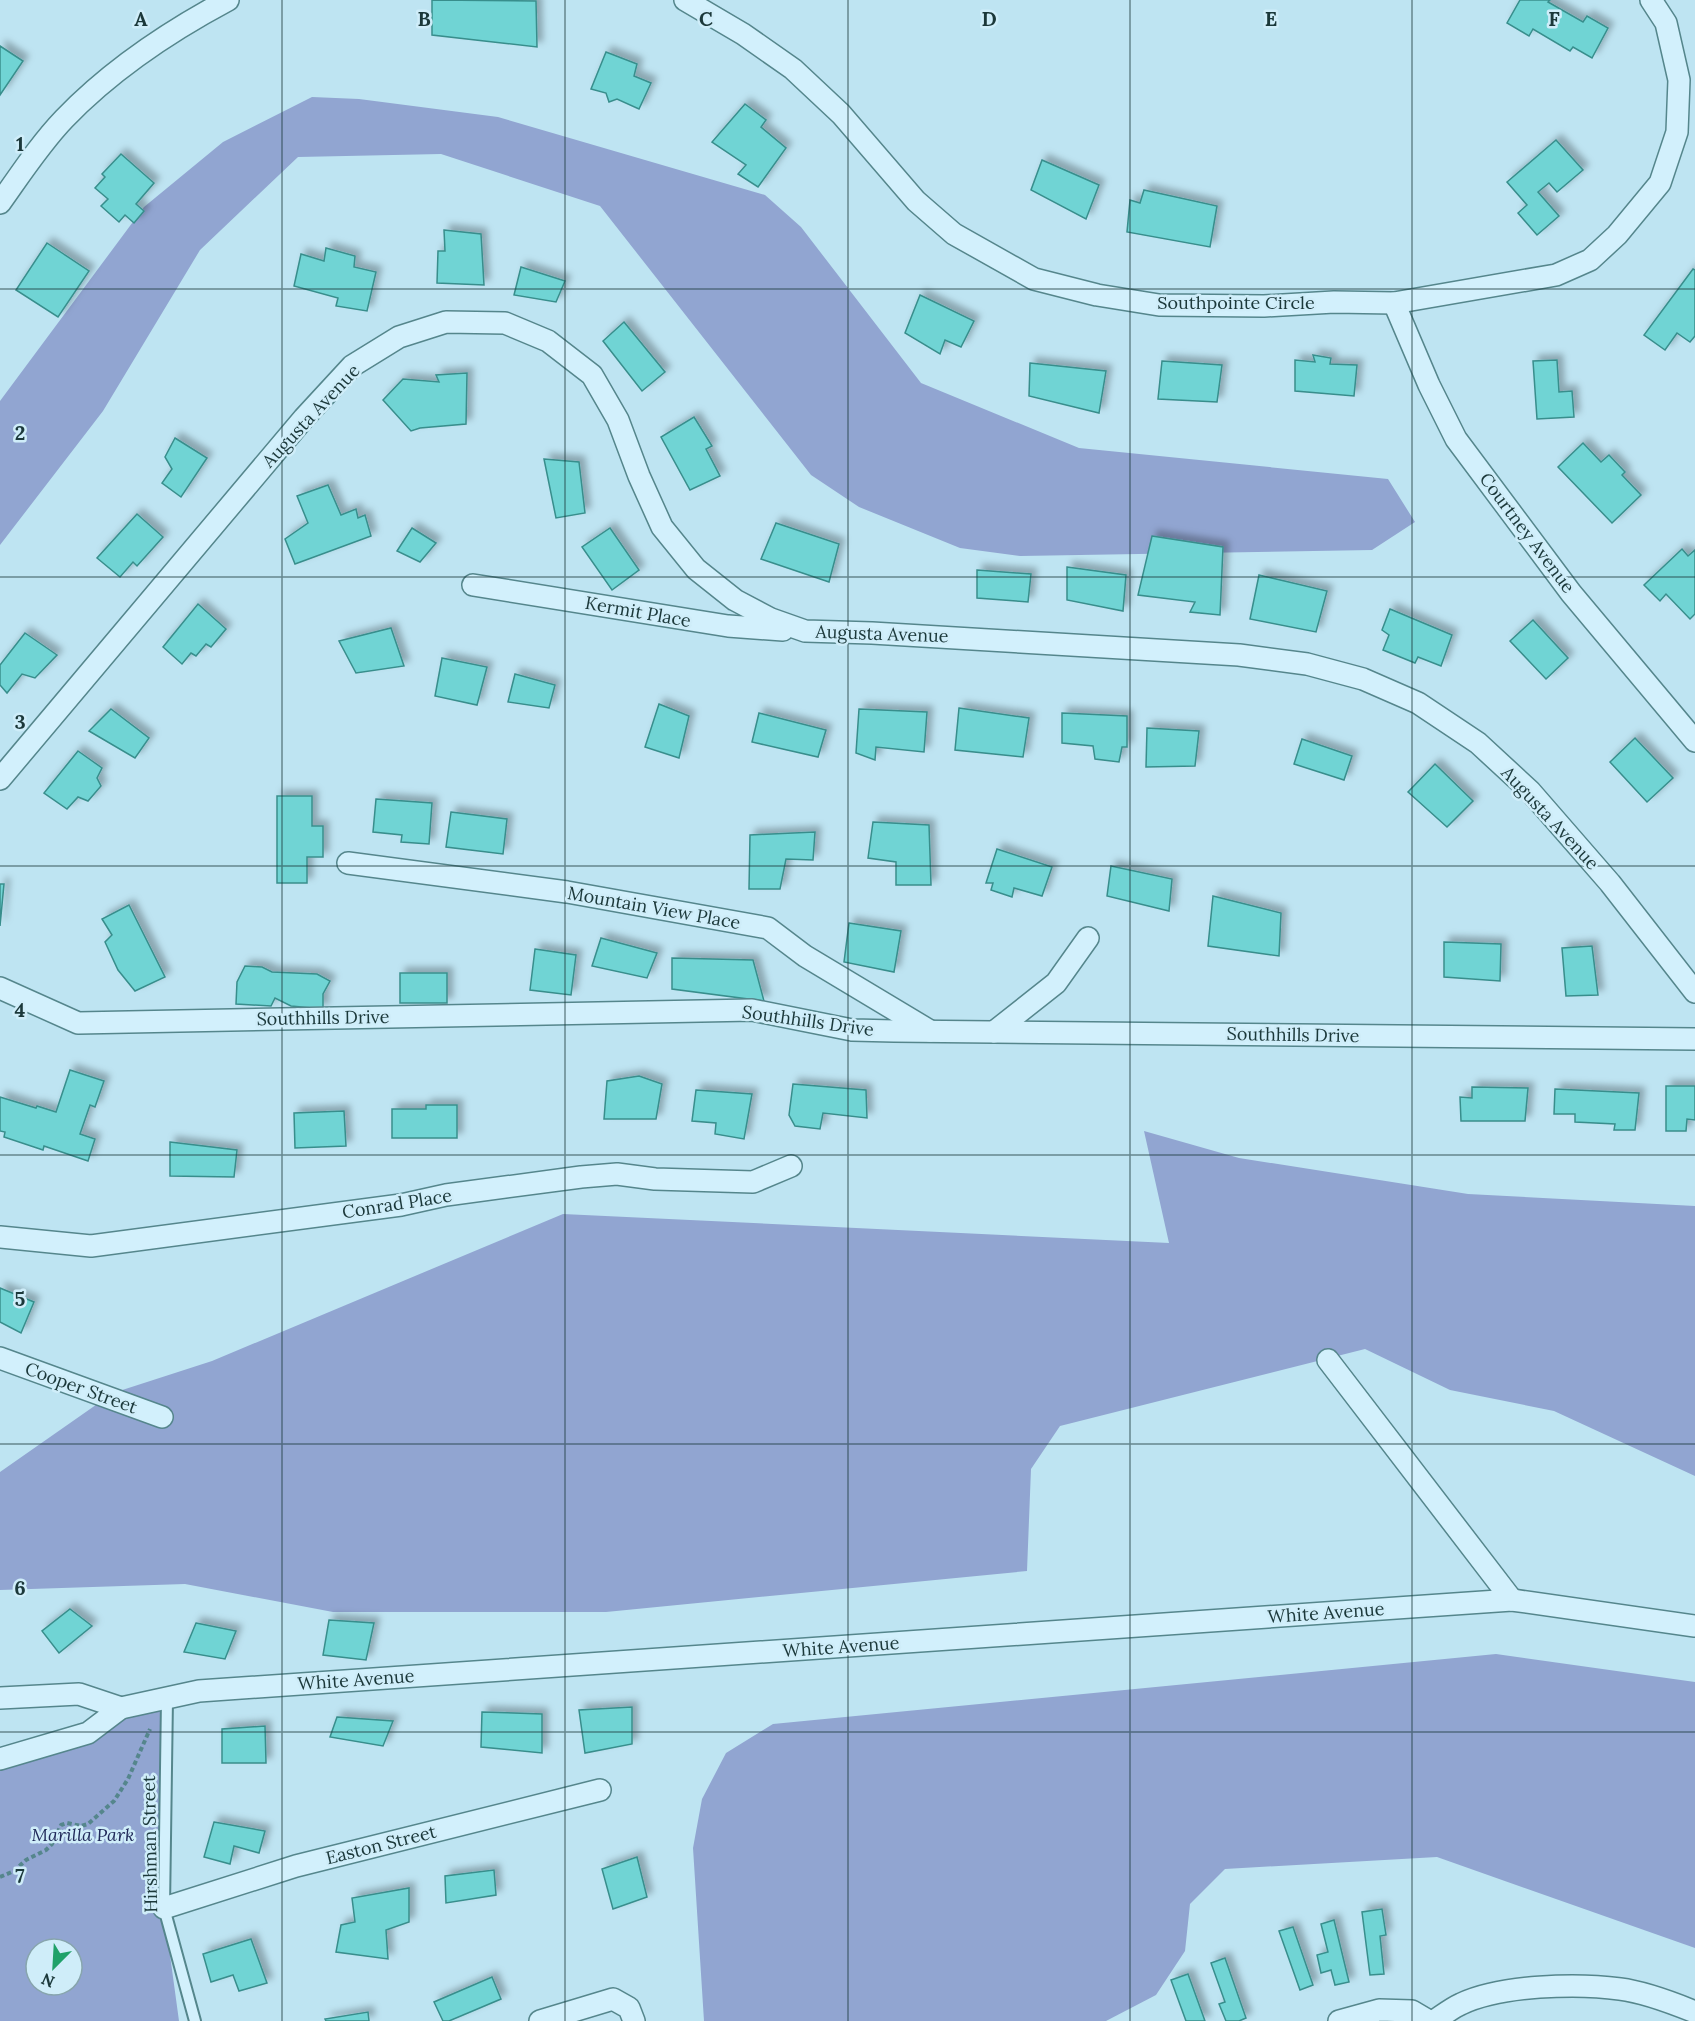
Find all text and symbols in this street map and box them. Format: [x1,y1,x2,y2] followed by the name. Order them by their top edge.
[134,6,148,31] text: A
[417,6,431,31] text: B
[699,6,713,31] text: C
[981,6,997,31] text: D
[1265,6,1277,31] text: E
[1548,6,1560,31] text: F
[16,131,24,156] text: 1
[1157,291,1315,314] street label: Southpointe Circle
[256,359,365,473] street label: Augusta Avenue
[15,420,25,445] text: 2
[1475,468,1580,598] street label: Courtney Avenue
[583,591,693,632] street label: Kermit Place
[814,620,949,647] street label: Augusta Avenue
[14,709,26,734] text: 3
[1496,760,1604,874] street label: Augusta Avenue
[566,881,742,934] street label: Mountain View Place
[15,997,26,1022] text: 4
[741,1000,876,1041] street label: Southhills Drive
[256,1005,390,1030] street label: Southhills Drive
[1226,1022,1360,1047] street label: Southhills Drive
[340,1183,454,1224] street label: Conrad Place
[15,1286,26,1311] text: 5
[22,1357,140,1418] street label: Cooper Street
[14,1575,26,1600] text: 6
[1267,1597,1385,1628] street label: White Avenue
[782,1631,900,1662] street label: White Avenue
[297,1664,415,1695] street label: White Avenue
[137,1775,162,1913] street label: Hirshman Street
[323,1820,439,1869] street label: Easton Street
[32,1823,134,1846] park label: Marilla Park
[15,1863,25,1888] text: 7
[24,1937,84,1997] north arrow
[38,1969,58,1992] text: N

